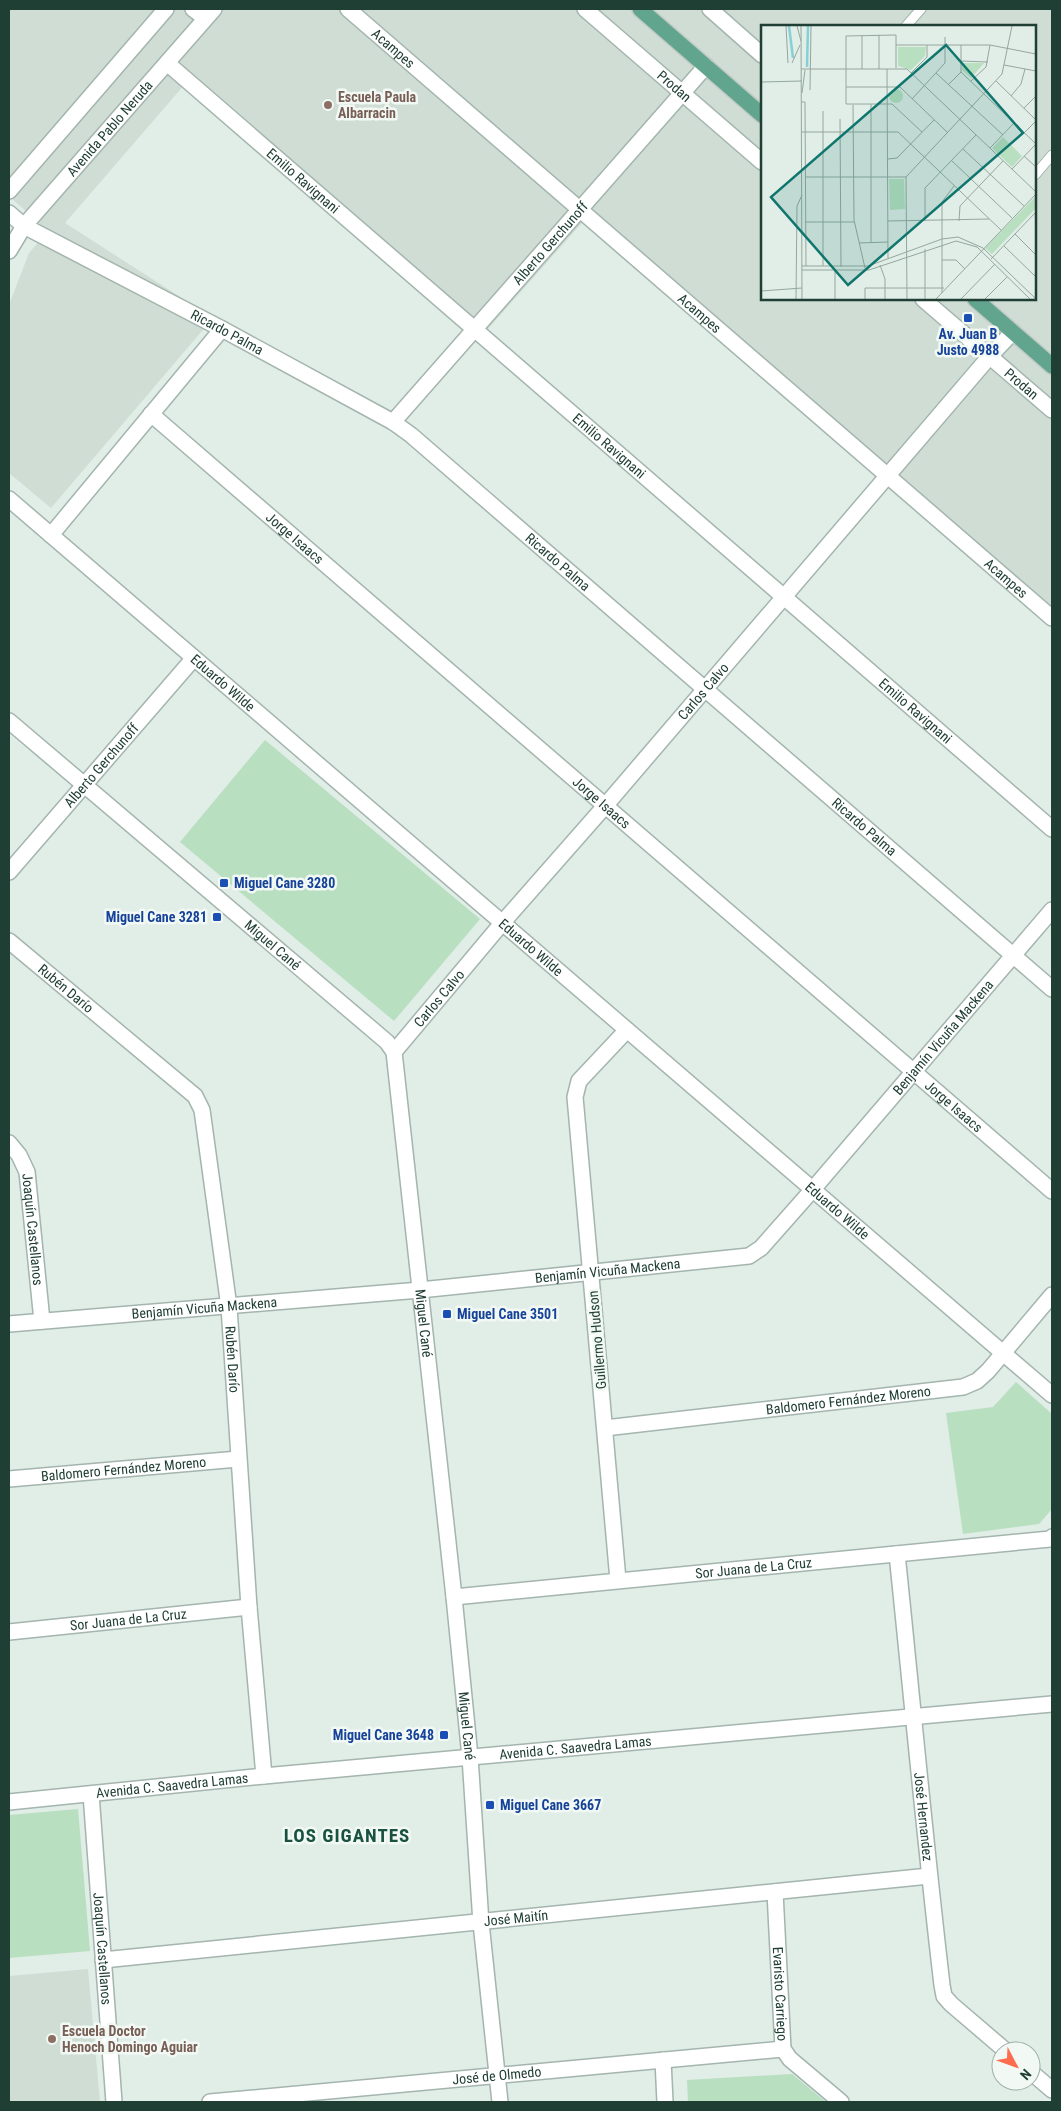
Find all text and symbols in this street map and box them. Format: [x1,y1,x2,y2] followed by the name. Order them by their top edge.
[369,25,418,71] street label: Acampes
[761,25,1036,300] inset map
[654,67,694,105] street label: Prodan
[63,77,156,179] street label: Avenida Pablo Neruda
[338,89,416,121] place label: Escuela Paula Albarracin
[322,99,334,111] marker: Escuela Paula Albarracin
[263,145,343,217] street label: Emilio Ravignani
[509,198,591,288] street label: Alberto Gerchunoff
[675,290,724,336] street label: Acampes
[188,306,266,358] street label: Ricardo Palma
[962,312,974,324] marker: Av. Juan B Justo 4988
[937,326,999,358] place label: Av. Juan B Justo 4988
[1001,365,1042,403] street label: Prodan
[570,410,649,482] street label: Emilio Ravignani
[263,509,327,567] street label: Jorge Isaacs
[522,530,593,594] street label: Ricardo Palma
[981,555,1031,601] street label: Acampes
[188,651,259,715] street label: Eduardo Wilde
[674,660,732,723] street label: Carlos Calvo
[876,675,955,747] street label: Emilio Ravignani
[61,720,142,810] street label: Alberto Gerchunoff
[570,773,634,832] street label: Jorge Isaacs
[829,795,900,859] street label: Ricardo Palma
[234,875,335,891] place label: Miguel Cane 3280
[218,877,230,889] marker: Miguel Cane 3280
[106,909,207,925] place label: Miguel Cane 3281
[211,911,223,923] marker: Miguel Cane 3281
[496,915,566,980] street label: Eduardo Wilde
[241,917,304,974] street label: Miguel Cané
[35,961,97,1016] street label: Rubén Darío
[410,967,467,1030] street label: Carlos Calvo
[890,977,996,1098] street label: Benjamín Vicuña Mackena
[922,1077,986,1135] street label: Jorge Isaacs
[19,1172,46,1286] street label: Joaquín Castellanos
[802,1179,873,1243] street label: Eduardo Wilde
[534,1255,681,1286] street label: Benjamín Vicuña Mackena
[412,1288,436,1359] street label: Miguel Cané
[585,1290,609,1390] street label: Guillermo Hudson
[131,1294,278,1322] street label: Benjamín Vicuña Mackena
[457,1306,558,1322] place label: Miguel Cane 3501
[441,1308,453,1320] marker: Miguel Cane 3501
[222,1325,243,1393] street label: Rubén Darío
[765,1383,932,1418] street label: Baldomero Fernández Moreno
[40,1454,207,1484] street label: Baldomero Fernández Moreno
[694,1554,813,1581] street label: Sor Juana de La Cruz
[69,1606,188,1634] street label: Sor Juana de La Cruz
[456,1691,478,1761] street label: Miguel Cané
[333,1727,434,1743] place label: Miguel Cane 3648
[438,1729,450,1741] marker: Miguel Cane 3648
[498,1733,652,1762] street label: Avenida C. Saavedra Lamas
[95,1770,249,1801] street label: Avenida C. Saavedra Lamas
[911,1771,936,1862] street label: José Hernandez
[500,1797,601,1813] place label: Miguel Cane 3667
[484,1799,496,1811] marker: Miguel Cane 3667
[284,1824,410,1847] district label: LOS GIGANTES
[90,1892,115,2005] street label: Joaquín Castellanos
[483,1907,549,1929] street label: José Maitín
[770,1946,791,2041] street label: Evaristo Carriego
[62,2023,198,2055] place label: Escuela Doctor Henoch Domingo Aguiar
[46,2033,58,2045] marker: Escuela Doctor Henoch Domingo Aguiar
[991,2041,1041,2091] north arrow
[452,2063,542,2088] street label: José de Olmedo
[1017,2066,1035,2083] text: N

